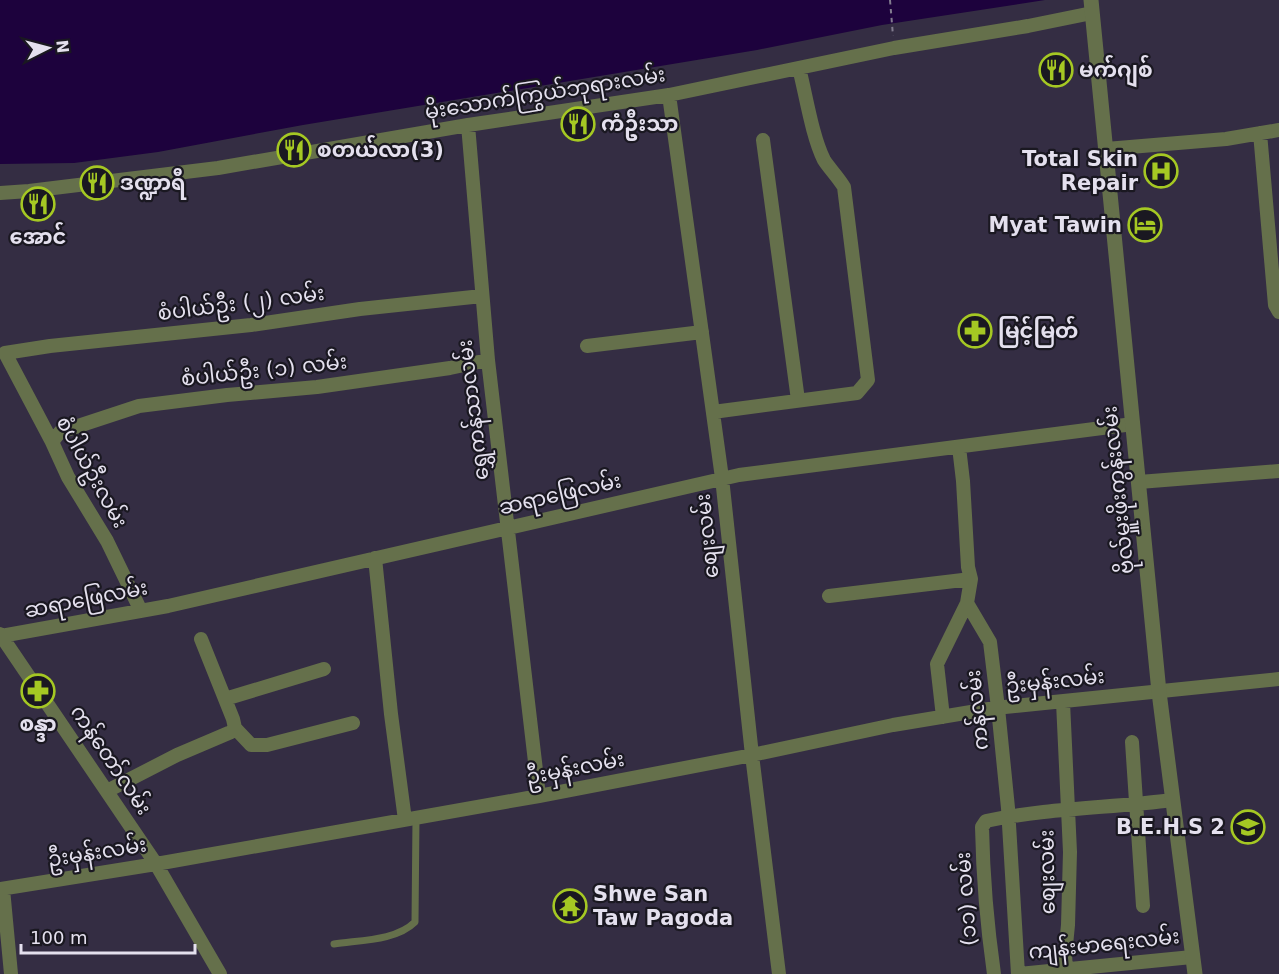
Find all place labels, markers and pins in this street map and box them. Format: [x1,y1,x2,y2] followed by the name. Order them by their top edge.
[1038,52,1074,88] restaurant icon: မက်ဂျစ်
[1079,54,1153,88] place label: မက်ဂျစ်
[560,106,596,142] restaurant icon: ကံဦးသာ
[601,109,678,141] place label: ကံဦးသာ
[276,132,312,168] restaurant icon: စတယ်လာ(3)
[317,134,444,162] place label: စတယ်လာ(3)
[1022,147,1139,195] place label: Total Skin Repair
[1143,153,1179,189] hospital icon: Total Skin Repair
[79,165,115,201] restaurant icon: ဒဏ္ဍာရီ
[120,168,187,200] place label: ဒဏ္ဍာရီ
[20,186,56,222] restaurant icon: အောင်
[1127,207,1163,243] hotel icon: Myat Tawin
[989,213,1122,237] place label: Myat Tawin
[9,221,67,249] place label: အောင်
[957,313,993,349] pharmacy icon: မြင့်မြတ်
[998,315,1078,348] place label: မြင့်မြတ်
[20,673,56,709] pharmacy icon: စန္ဒာ
[19,712,57,742] place label: စန္ဒာ
[1230,809,1266,845] school or university icon: B.E.H.S 2
[1116,815,1225,839] place label: B.E.H.S 2
[593,882,733,930] place label: Shwe San Taw Pagoda
[552,888,588,924] temple icon: Shwe San Taw Pagoda

